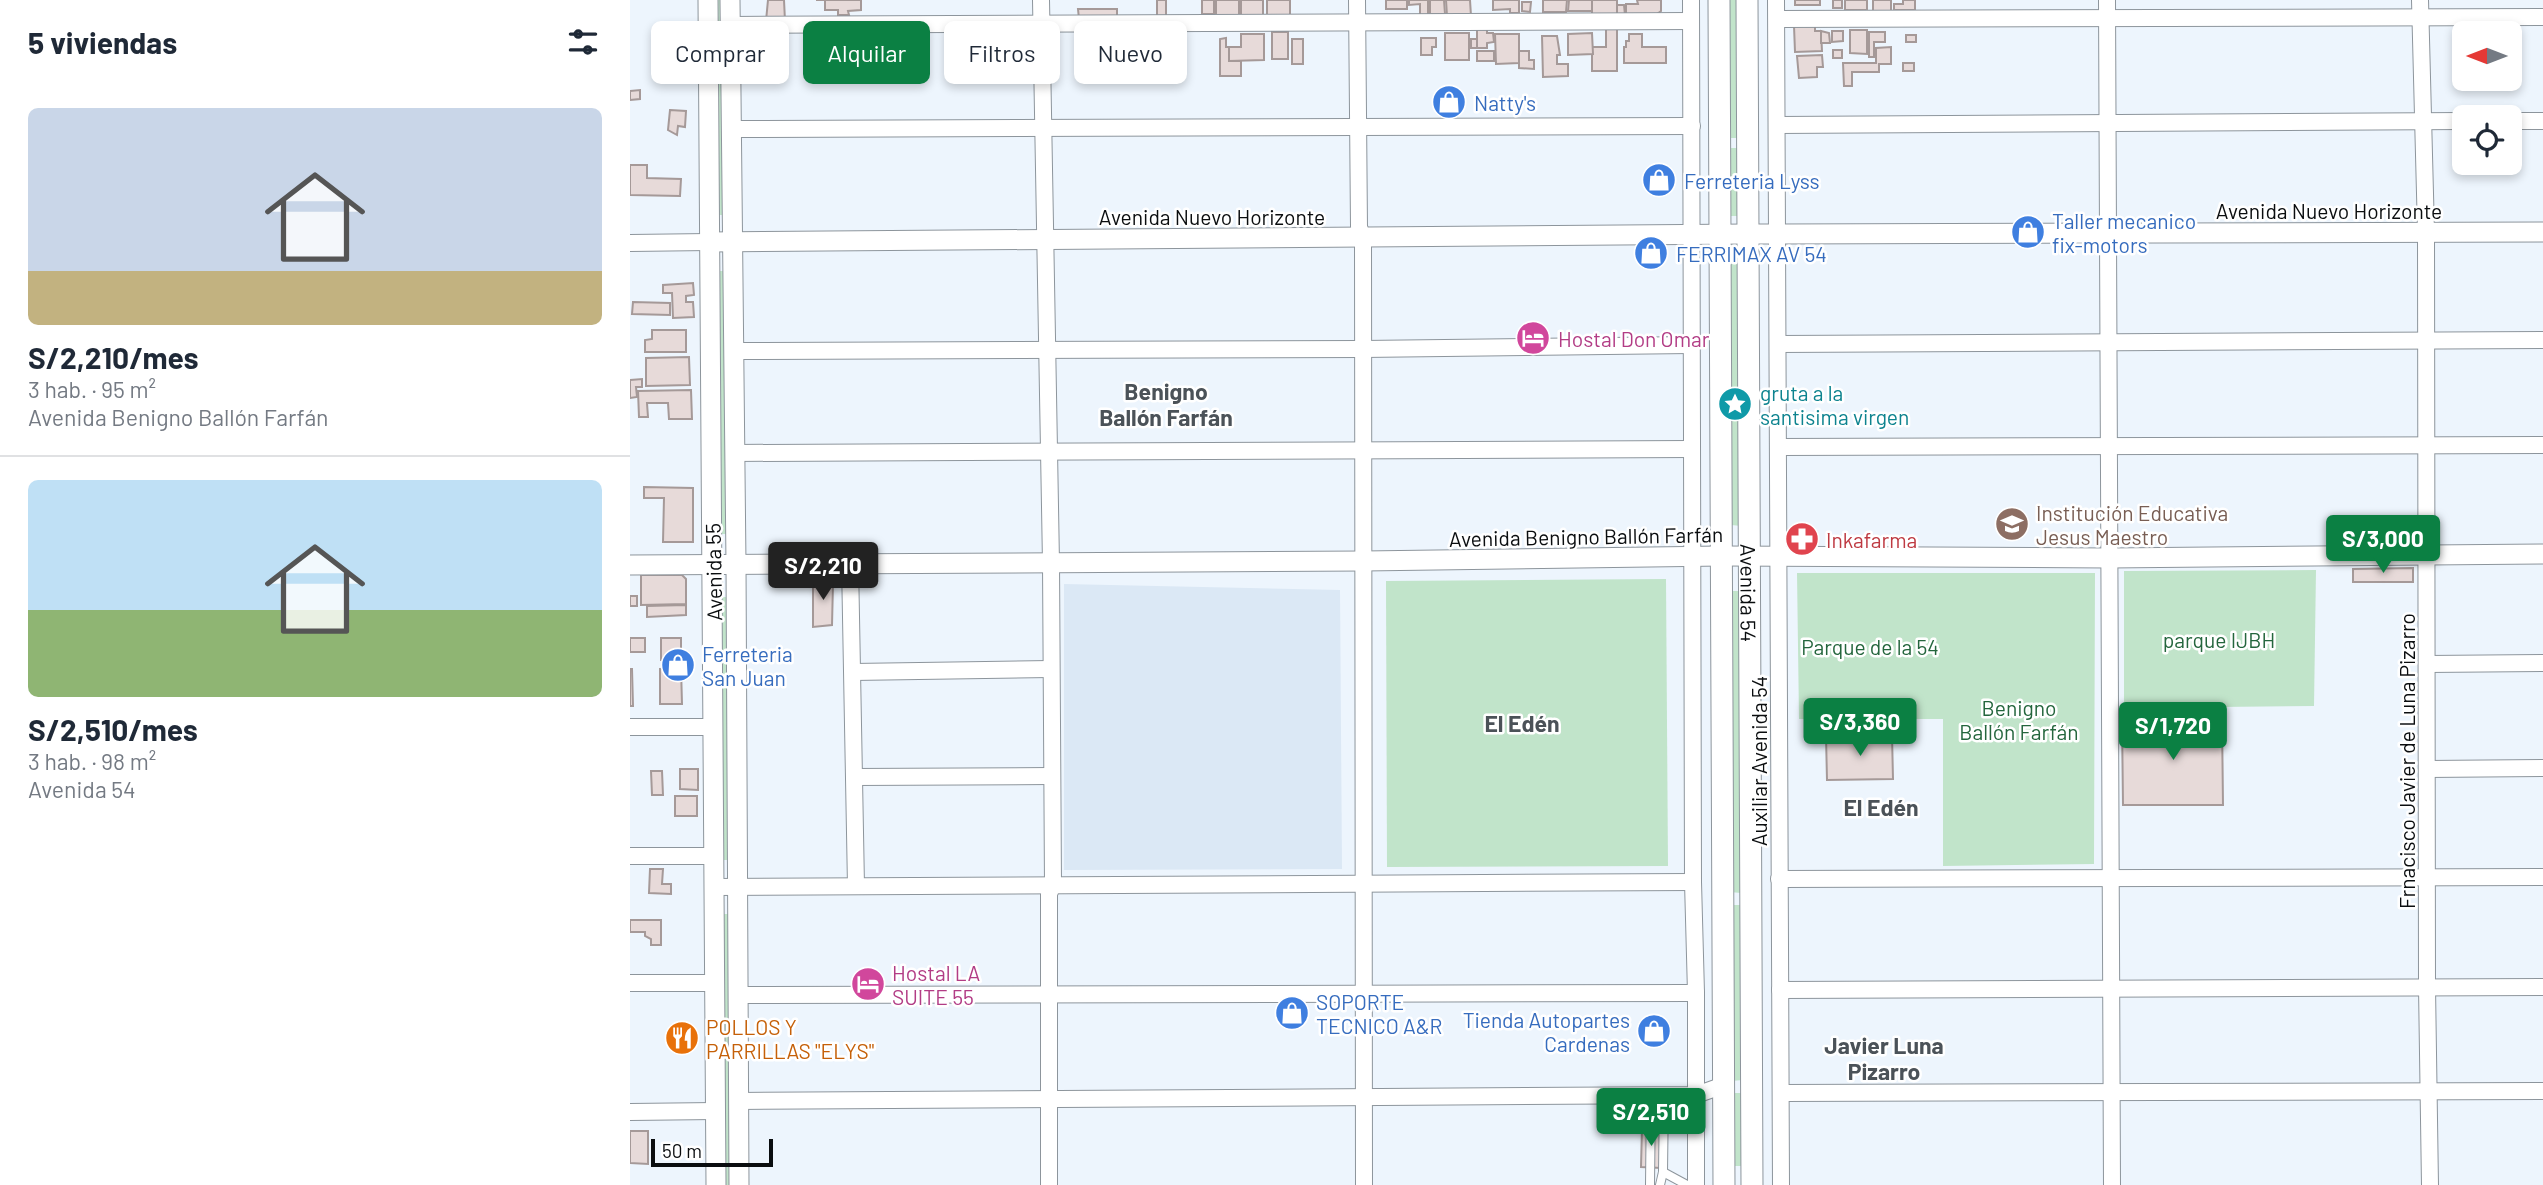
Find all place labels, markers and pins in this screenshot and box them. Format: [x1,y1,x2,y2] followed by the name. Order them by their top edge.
[1430,83,1468,121] shop icon: Natty's
[1474,90,1536,115] place label: Natty's
[1640,161,1678,199] shop icon: Ferreteria Lyss
[1684,168,1820,193] place label: Ferreteria Lyss
[2052,208,2196,257] place label: Taller mecanico fix-motors
[2009,213,2047,251] shop icon: Taller mecanico fix-motors
[1632,234,1670,272] shop icon: FERRIMAX AV 54
[1676,241,1827,266] place label: FERRIMAX AV 54
[1514,319,1552,357] hotel icon: Hostal Don Omar
[1558,326,1710,351] place label: Hostal Don Omar
[1760,380,1909,429] place label: gruta a la santisima virgen
[1716,385,1754,423] place icon: gruta a la santisima virgen
[2036,500,2228,549] place label: Institución Educativa Jesus Maestro
[1993,505,2031,543] school or university icon: Institución Educativa Jesus Maestro
[2318,516,2448,575] pin: S/3,000
[1783,520,1821,558] pharmacy icon: Inkafarma
[1826,527,1917,552] place label: Inkafarma
[758,542,888,602] pin: S/2,210
[702,641,793,690] place label: Ferreteria San Juan
[659,646,697,684] shop icon: Ferreteria San Juan
[1795,698,1925,758] pin: S/3,360
[2108,702,2238,762] pin: S/1,720
[892,960,980,1009] place label: Hostal LA SUITE 55
[849,965,887,1003] hotel icon: Hostal LA SUITE 55
[1316,989,1442,1038] place label: SOPORTE TECNICO A&R
[1273,994,1311,1032] shop icon: SOPORTE TECNICO A&R
[1463,1007,1630,1056] place label: Tienda Autopartes Cardenas
[1635,1012,1673,1050] shop icon: Tienda Autopartes Cardenas
[706,1014,874,1063] place label: POLLOS Y PARRILLAS "ELYS"
[663,1019,701,1057] restaurant icon: POLLOS Y PARRILLAS "ELYS"
[1586,1088,1716,1148] pin: S/2,510

